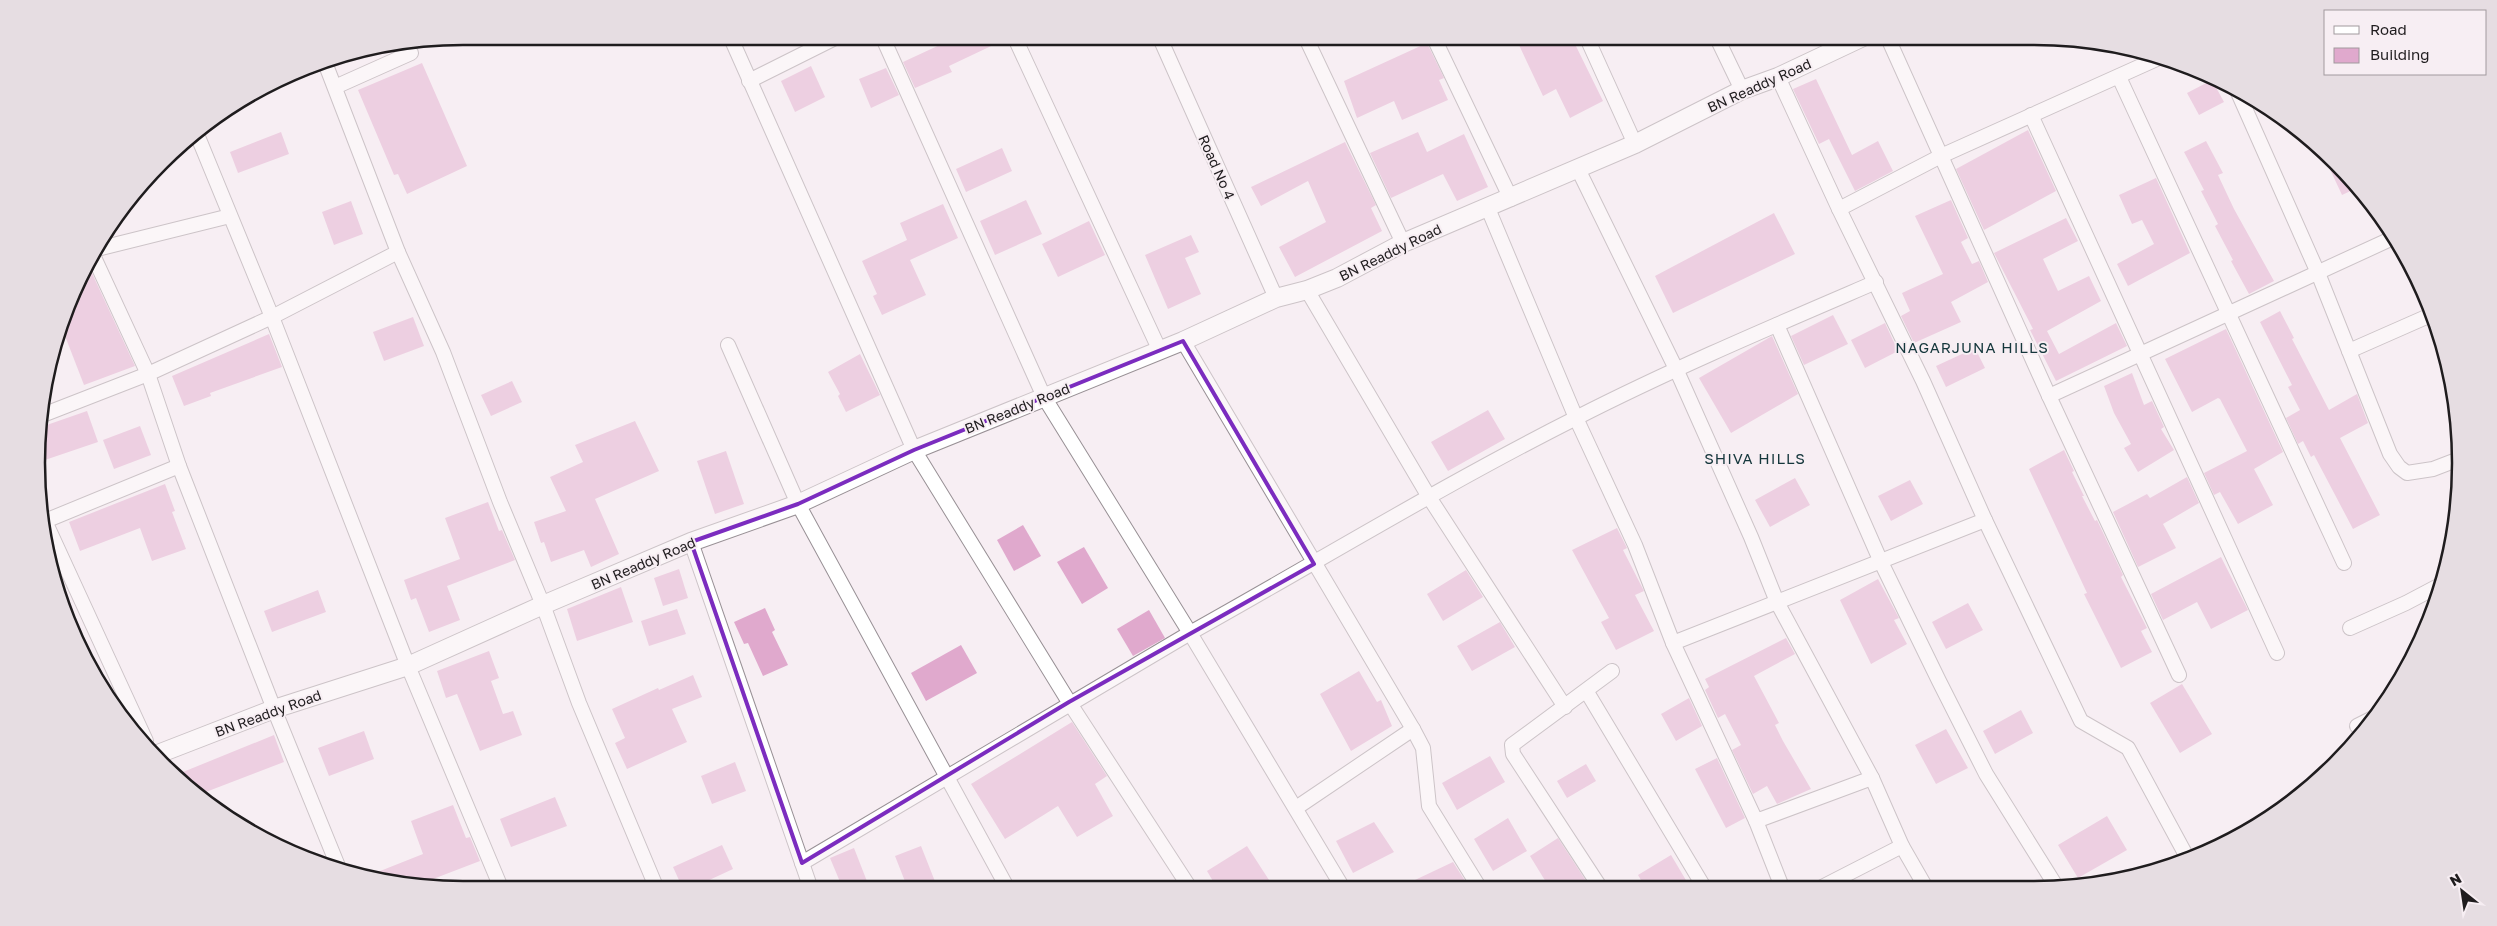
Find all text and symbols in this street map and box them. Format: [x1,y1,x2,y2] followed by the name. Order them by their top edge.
[2324,10,2487,75] legend
[2370,20,2407,38] text: Road
[2370,45,2430,63] text: Building
[1704,54,1814,116] street label: BN Readdy Road
[1195,132,1239,202] street label: Road No 4
[1336,220,1444,284] street label: BN Readdy Road
[1895,338,2049,356] district label: NAGARJUNA HILLS
[962,379,1072,437] street label: BN Readdy Road
[1704,449,1806,467] district label: SHIVA HILLS
[588,533,698,593] street label: BN Readdy Road
[213,686,323,740] street label: BN Readdy Road
[2437,866,2487,916] north arrow
[2446,869,2464,889] text: N

